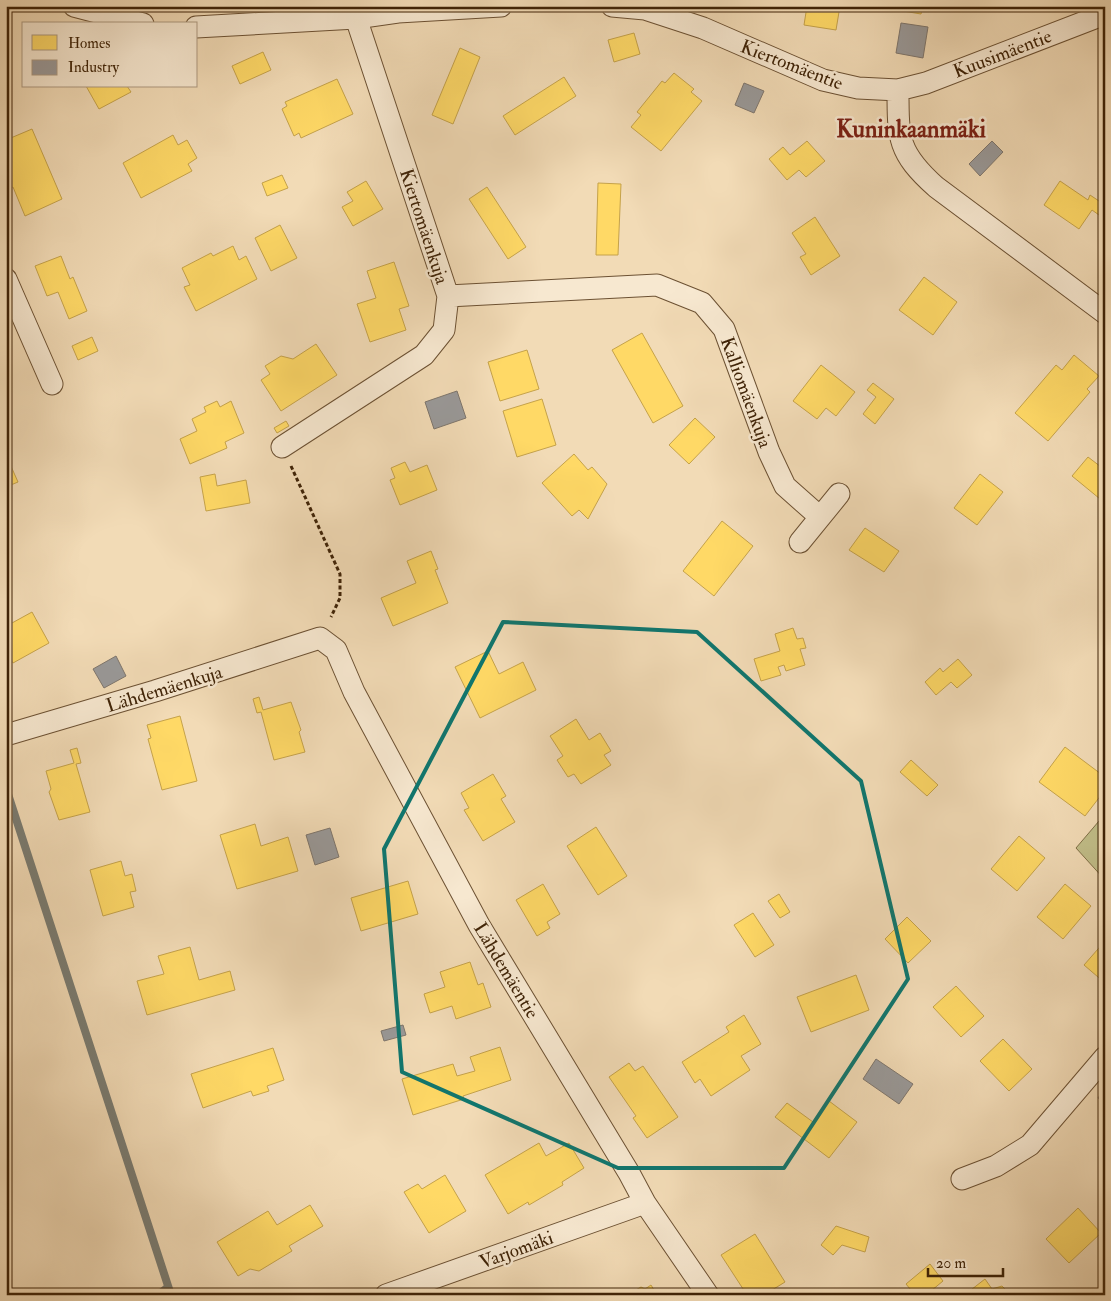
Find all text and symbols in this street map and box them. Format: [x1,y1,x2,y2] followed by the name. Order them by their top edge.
[22,22,198,88] legend
[950,24,1055,84] street label: Kuusimäentie
[68,34,110,53] text: Homes
[737,34,846,95] street label: Kiertomäentie
[68,58,119,77] text: Industry
[836,114,986,145] district label: Kuninkaanmäki
[394,166,454,287] street label: Kiertomäenkuja
[715,334,777,451] street label: Kalliomäenkuja
[103,660,225,718] street label: Lähdemäenkuja
[468,918,544,1023] street label: Lähdemäentie
[476,1225,557,1274] street label: Varjomäki
[928,1246,1004,1278] scale bar
[936,1254,966,1273] text: 20 m

